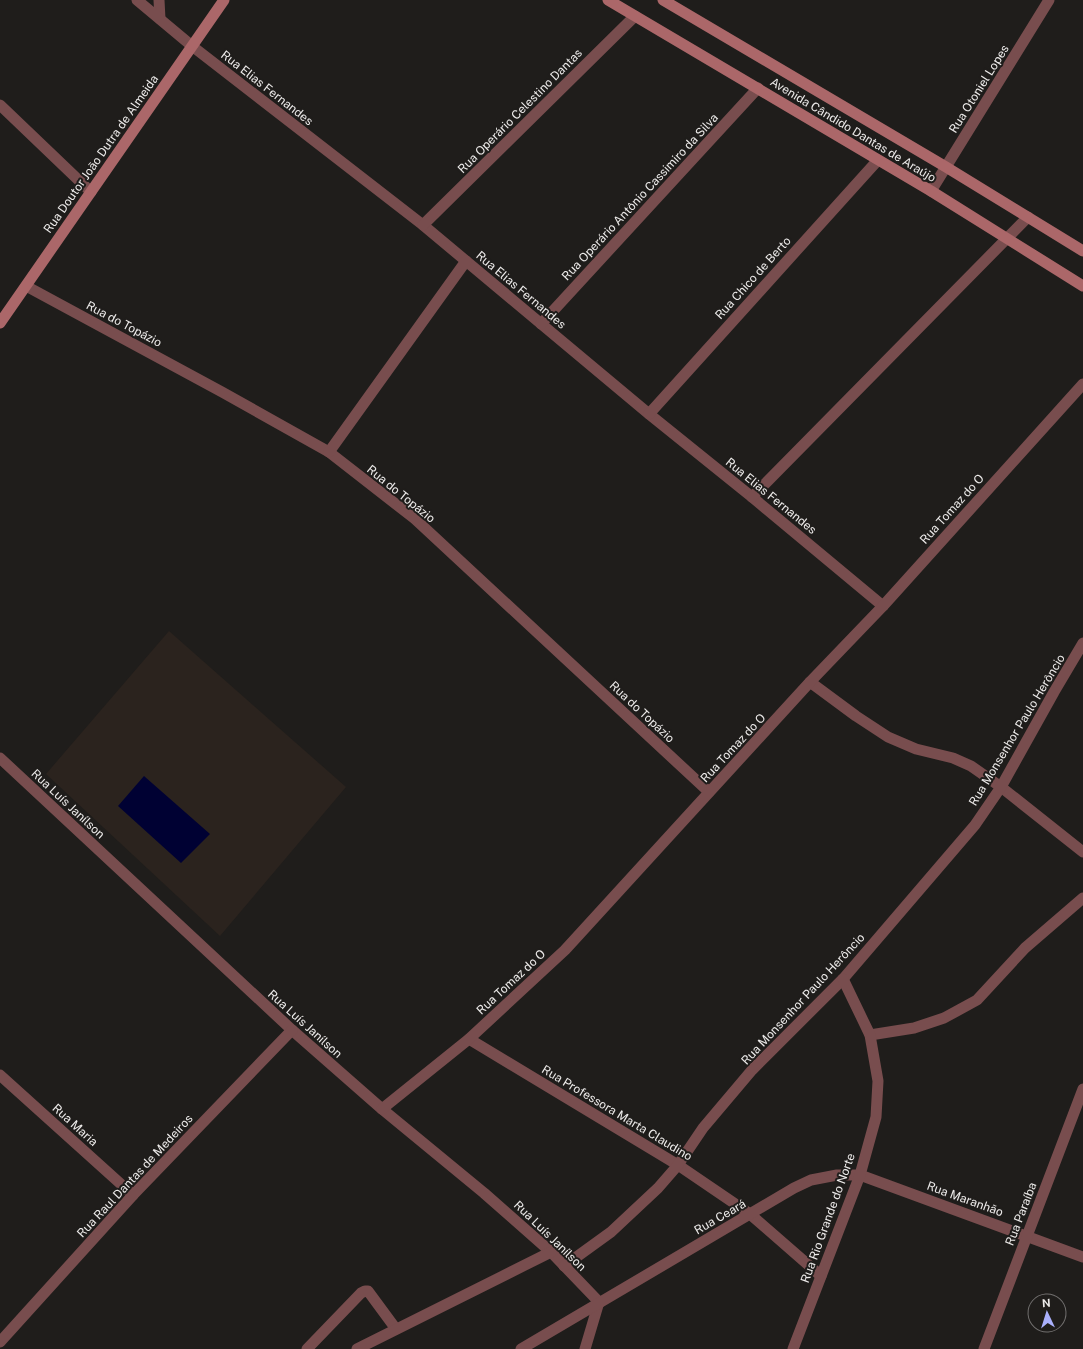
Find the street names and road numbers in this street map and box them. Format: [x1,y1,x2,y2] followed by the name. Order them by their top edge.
[946,42,1012,136] street label: Rua Otoniel Lopes
[455,46,585,176] street label: Rua Operário Celestino Dantas
[218,48,316,128] street label: Rua Elias Fernandes
[41,72,161,236] street label: Rua Doutor João Dutra de Almeida
[768,75,939,185] street label: Avenida Cândido Dantas de Araújo
[559,111,721,283] street label: Rua Operário Antônio Cassimiro da Silva
[712,234,794,322] street label: Rua Chico de Berto
[473,248,569,332] street label: Rua Elias Fernandes
[84,298,164,350] street label: Rua do Topázio
[723,455,819,537] street label: Rua Elias Fernandes
[364,462,438,526] street label: Rua do Topázio
[917,471,987,547] street label: Rua Tomaz do O
[966,651,1068,808] street label: Rua Monsenhor Paulo Herôncio
[607,678,677,746] street label: Rua do Topázio
[698,711,768,785] street label: Rua Tomaz do O
[29,767,108,842] street label: Rua Luís Janílson
[738,930,868,1068] street label: Rua Monsenhor Paulo Herôncio
[474,947,548,1017] street label: Rua Tomaz do O
[265,987,345,1061] street label: Rua Luís Janílson
[539,1062,695,1164] street label: Rua Professora Marta Claudino
[49,1101,101,1149] street label: Rua Maria
[74,1112,196,1240] street label: Rua Raul Dantas de Medeiros
[798,1151,858,1285] street label: Rua Rio Grande do Norte
[925,1179,1005,1219] street label: Rua Maranhão
[1003,1180,1039,1248] street label: Rua Paraíba
[692,1197,748,1237] street label: Rua Ceará
[511,1198,589,1274] street label: Rua Luís Janílson

